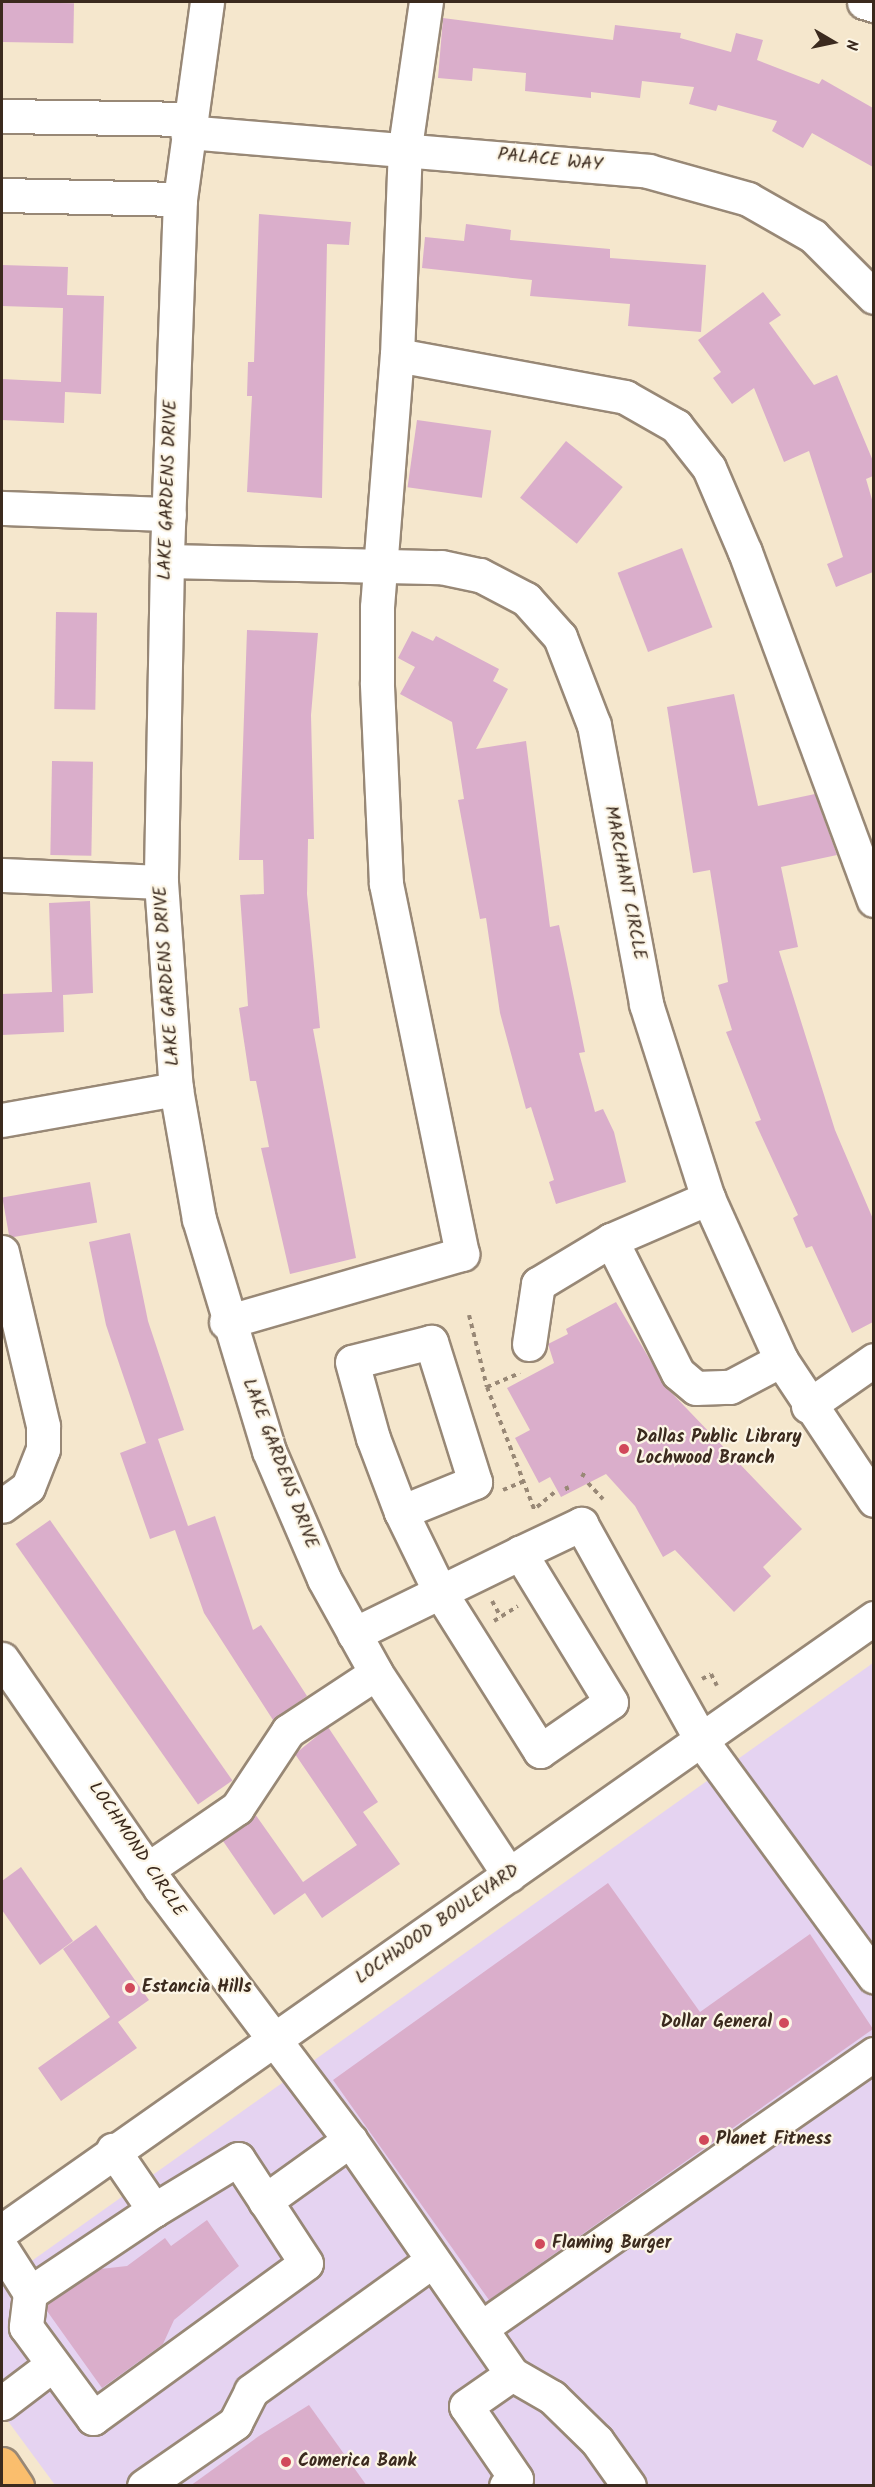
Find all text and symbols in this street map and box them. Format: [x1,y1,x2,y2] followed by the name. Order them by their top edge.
[803,12,863,72] north arrow
[838,38,864,52] text: N
[496,145,604,177] street label: PALACE WAY
[155,399,183,581] street label: LAKE GARDENS DRIVE
[598,804,650,962] street label: MARCHANT CIRCLE
[151,885,185,1067] street label: LAKE GARDENS DRIVE
[237,1376,321,1552] street label: LAKE GARDENS DRIVE
[636,1428,802,1470] place label: Dallas Public Library Lochwood Branch
[617,1442,631,1456] marker: Dallas Public Library Lochwood Branch
[83,1778,189,1922] street label: LOCHMOND CIRCLE
[352,1860,524,1990] street label: LOCHWOOD BOULEVARD
[142,1977,252,1999] place label: Estancia Hills
[123,1981,137,1995] marker: Estancia Hills
[661,2012,772,2034] place label: Dollar General
[777,2016,791,2030] marker: Dollar General
[716,2129,832,2151] place label: Planet Fitness
[697,2133,711,2147] marker: Planet Fitness
[552,2233,671,2255] place label: Flaming Burger
[533,2237,547,2251] marker: Flaming Burger
[298,2451,416,2473] place label: Comerica Bank
[279,2455,293,2469] marker: Comerica Bank

